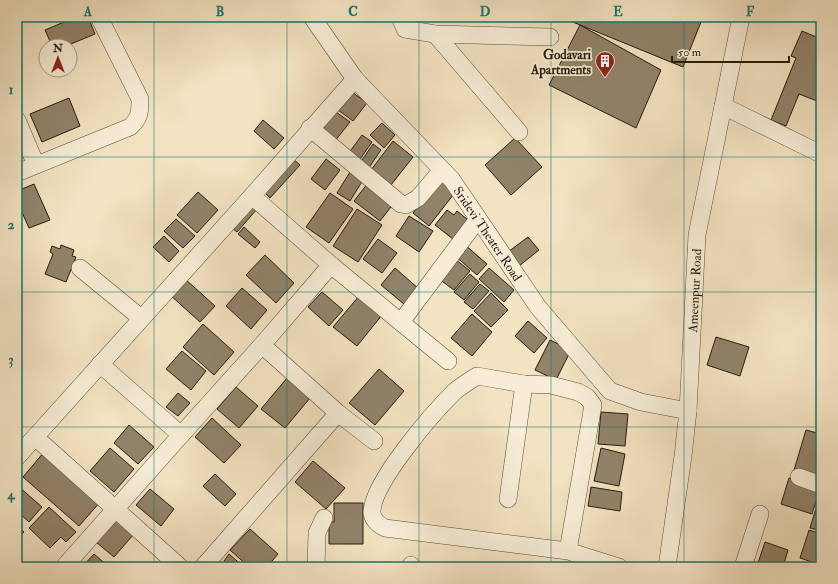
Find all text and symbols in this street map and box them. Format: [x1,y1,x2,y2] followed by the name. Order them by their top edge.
[83,4,93,20] text: A
[216,4,224,20] text: B
[348,4,358,20] text: C
[480,4,491,20] text: D
[613,4,623,20] text: E
[746,4,755,20] text: F
[38,38,78,78] north arrow
[672,38,789,64] scale bar
[52,42,64,55] text: N
[678,45,702,60] text: 50 m
[530,47,592,79] place label: Godavari Apartments
[594,50,616,78] building icon: Godavari Apartments
[9,82,14,98] text: 1
[450,184,525,285] street label: Sridevi Theater Road
[8,217,15,233] text: 2
[685,248,705,334] street label: Ameenpur Road
[9,352,14,368] text: 3
[6,487,15,503] text: 4

